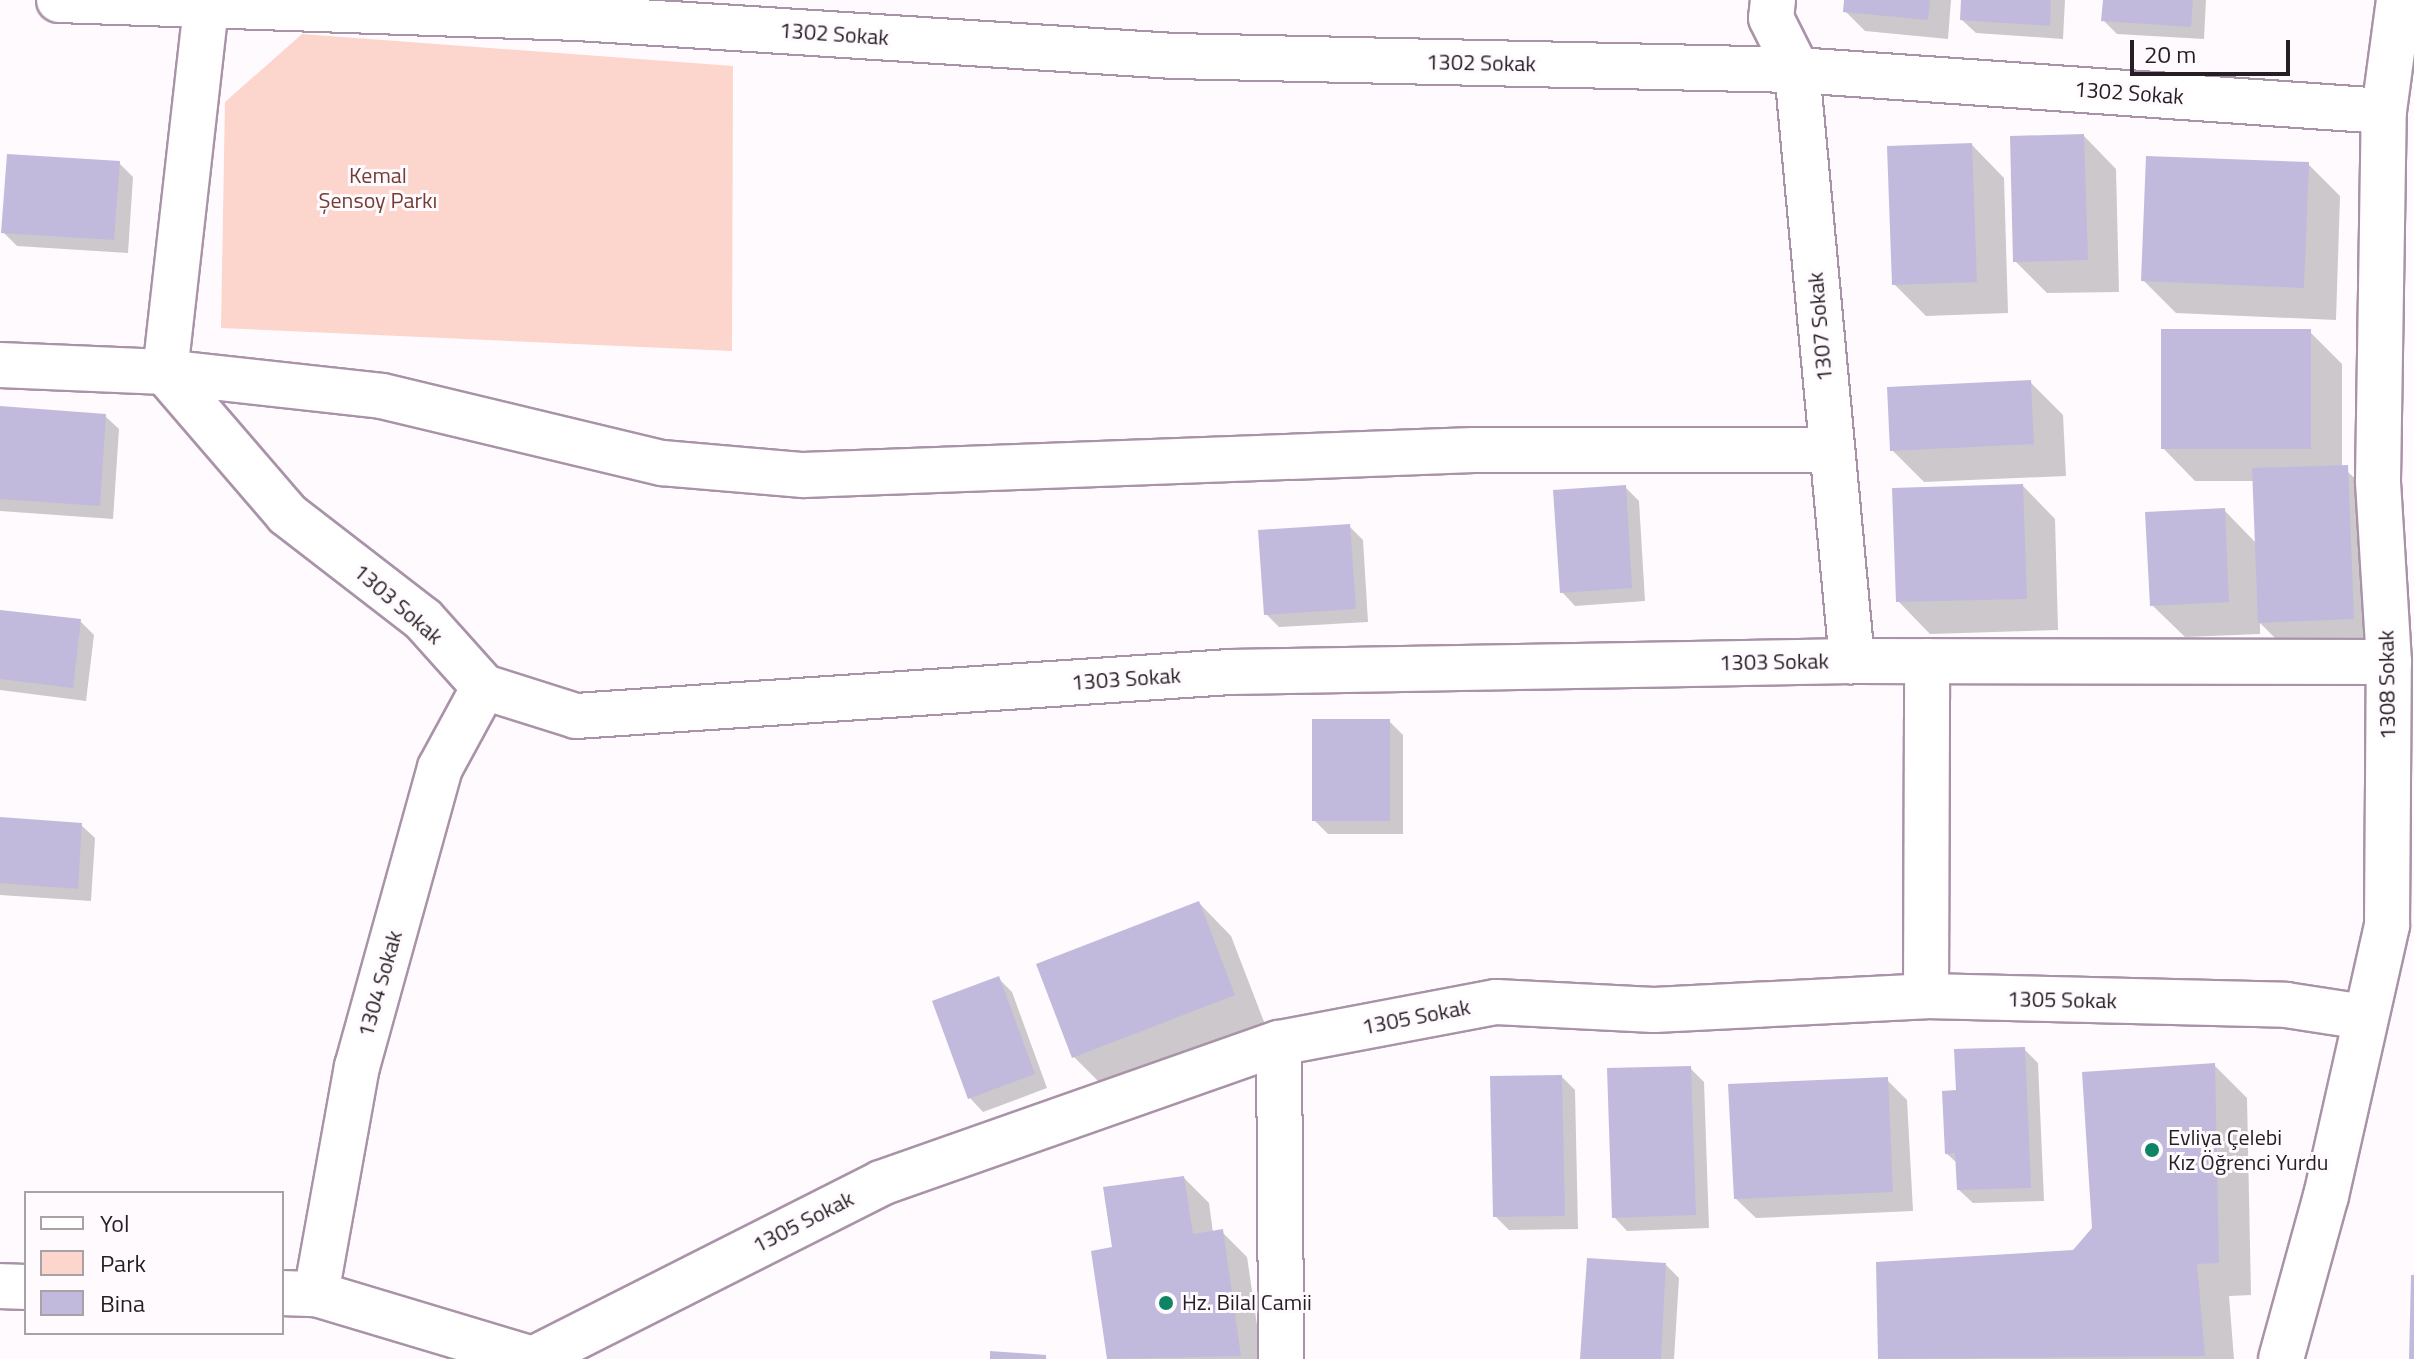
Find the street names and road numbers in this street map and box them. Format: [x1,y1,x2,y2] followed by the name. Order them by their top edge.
[778,17,890,51] street label: 1302 Sokak
[1426,49,1536,77] street label: 1302 Sokak
[2073,76,2185,110] street label: 1302 Sokak
[1802,271,1838,383] street label: 1307 Sokak
[348,558,448,650] street label: 1303 Sokak
[2373,630,2401,740] street label: 1308 Sokak
[1719,648,1829,676] street label: 1303 Sokak
[1070,662,1182,696] street label: 1303 Sokak
[352,928,408,1040] street label: 1304 Sokak
[2007,986,2117,1014] street label: 1305 Sokak
[1360,994,1472,1040] street label: 1305 Sokak
[748,1185,858,1259] street label: 1305 Sokak

